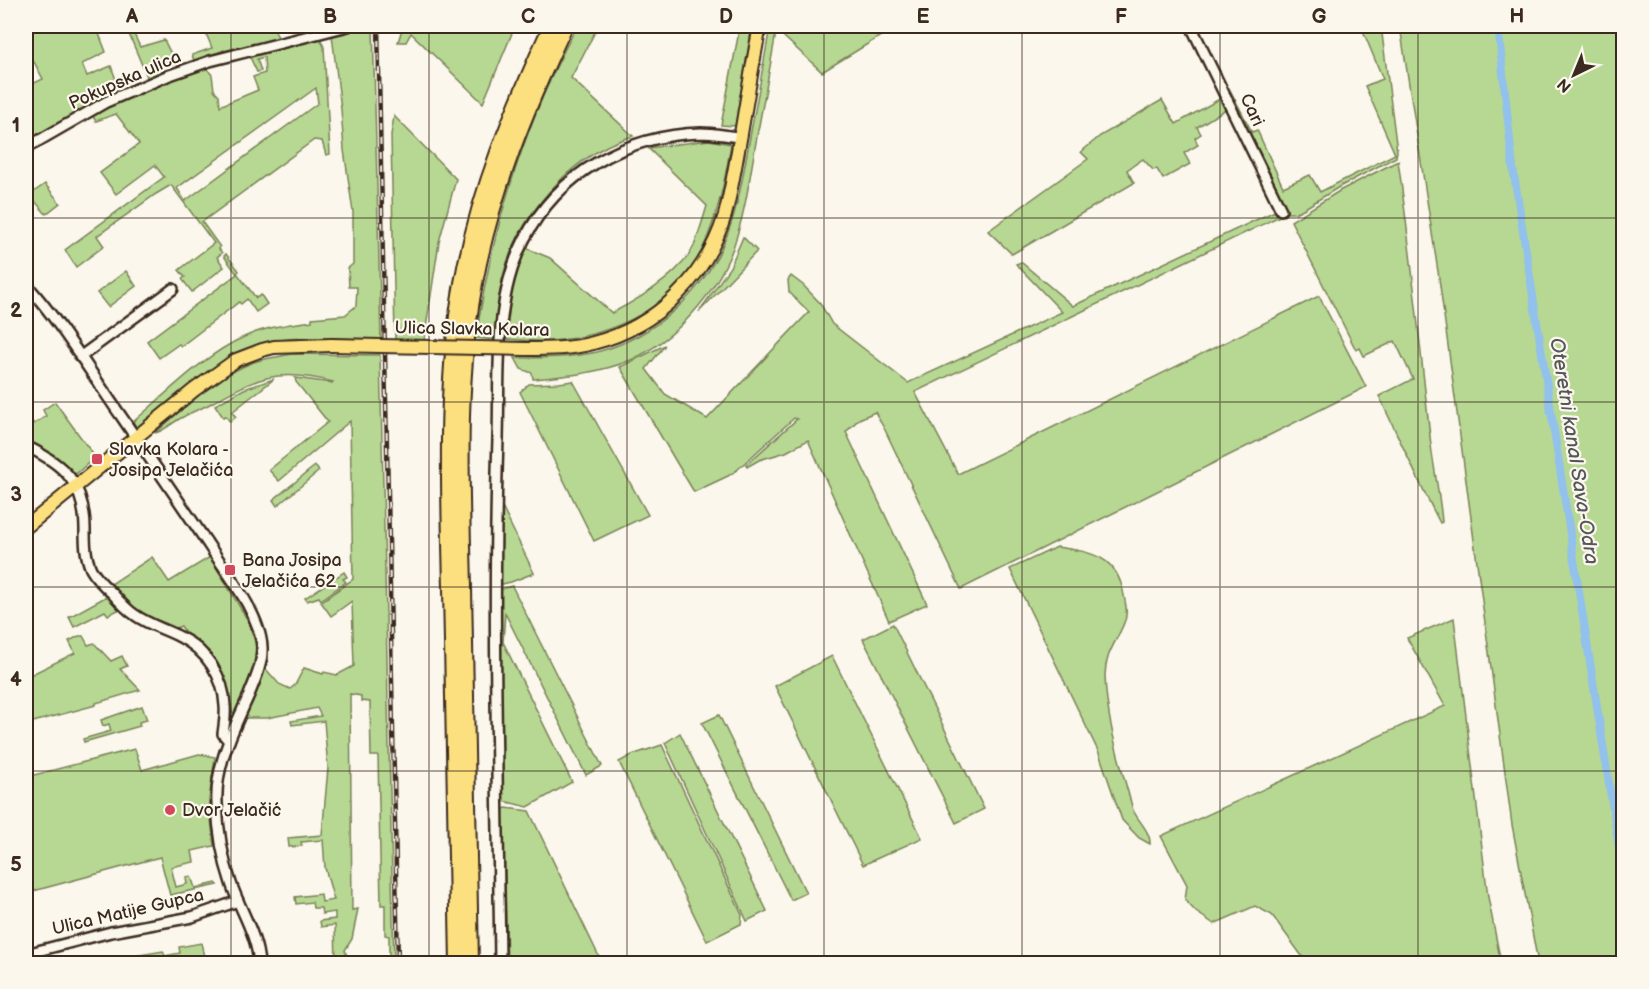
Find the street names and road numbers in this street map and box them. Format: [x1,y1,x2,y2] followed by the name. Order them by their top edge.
[66,46,184,114] street label: Pokupska ulica
[1235,90,1269,130] street label: Cari
[394,317,550,341] street label: Ulica Slavka Kolara
[50,884,206,940] street label: Ulica Matije Gupca

